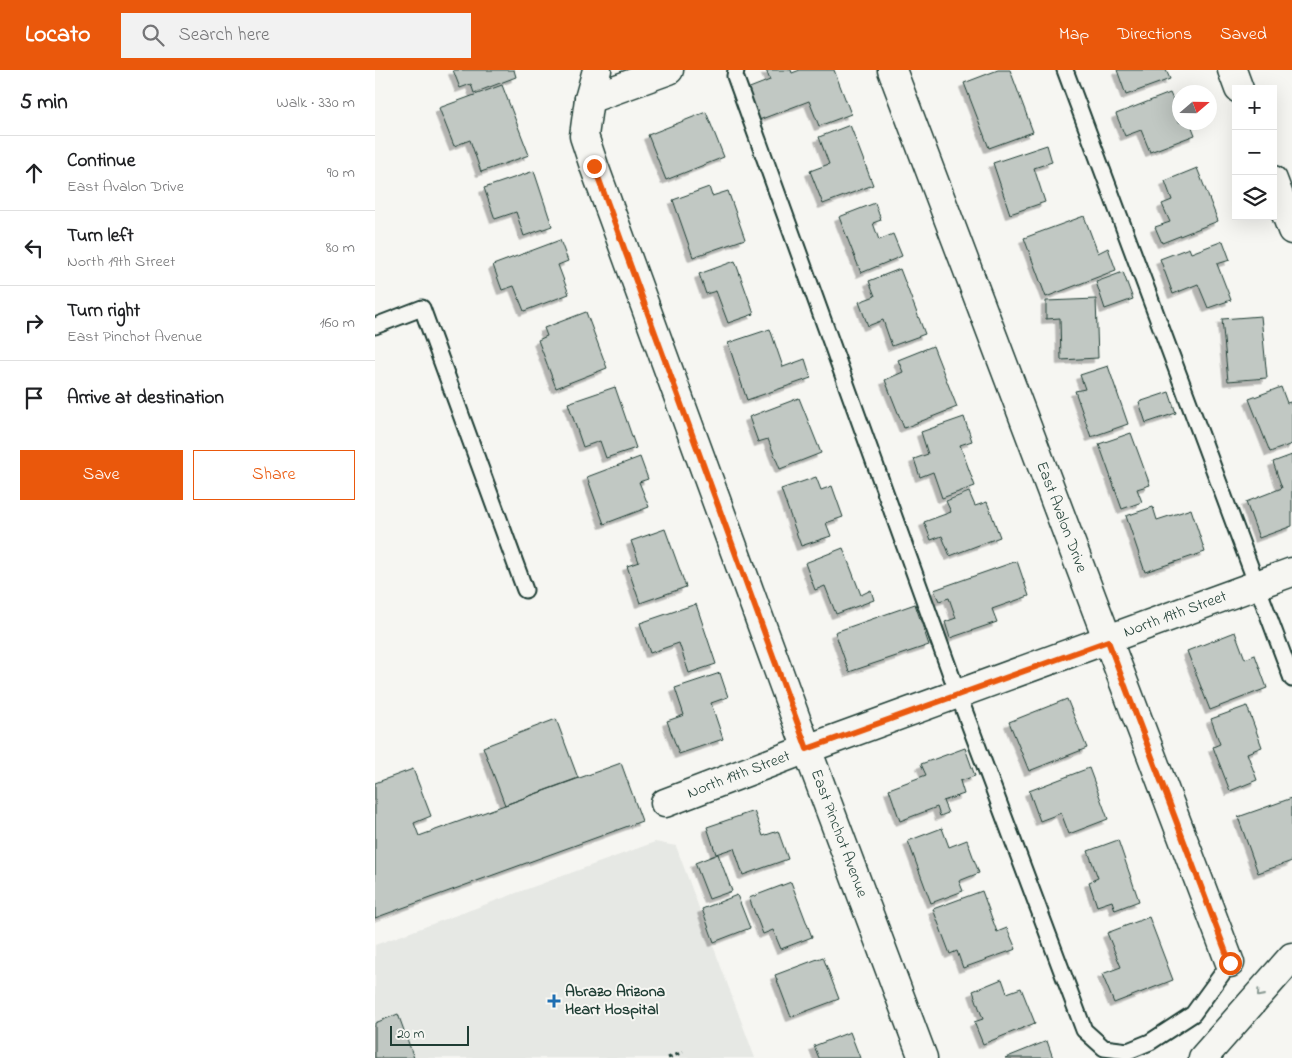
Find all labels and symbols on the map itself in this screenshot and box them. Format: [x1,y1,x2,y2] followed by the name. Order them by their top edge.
[1172,85,1217,130] north arrow
[583,155,606,178] route end
[1029,458,1093,577] street label: East Avalon Drive
[1120,585,1231,644] street label: North 19th Street
[684,744,794,805] street label: North 19th Street
[804,766,874,902] street label: East Pinchot Avenue
[1219,952,1242,975] route start
[565,980,666,1022] place label: Abrazo Arizona Heart Hospital
[1257,988,1266,997] one-way arrow
[547,994,561,1008] marker: Abrazo Arizona Heart Hospital
[390,1023,469,1046] scale bar

